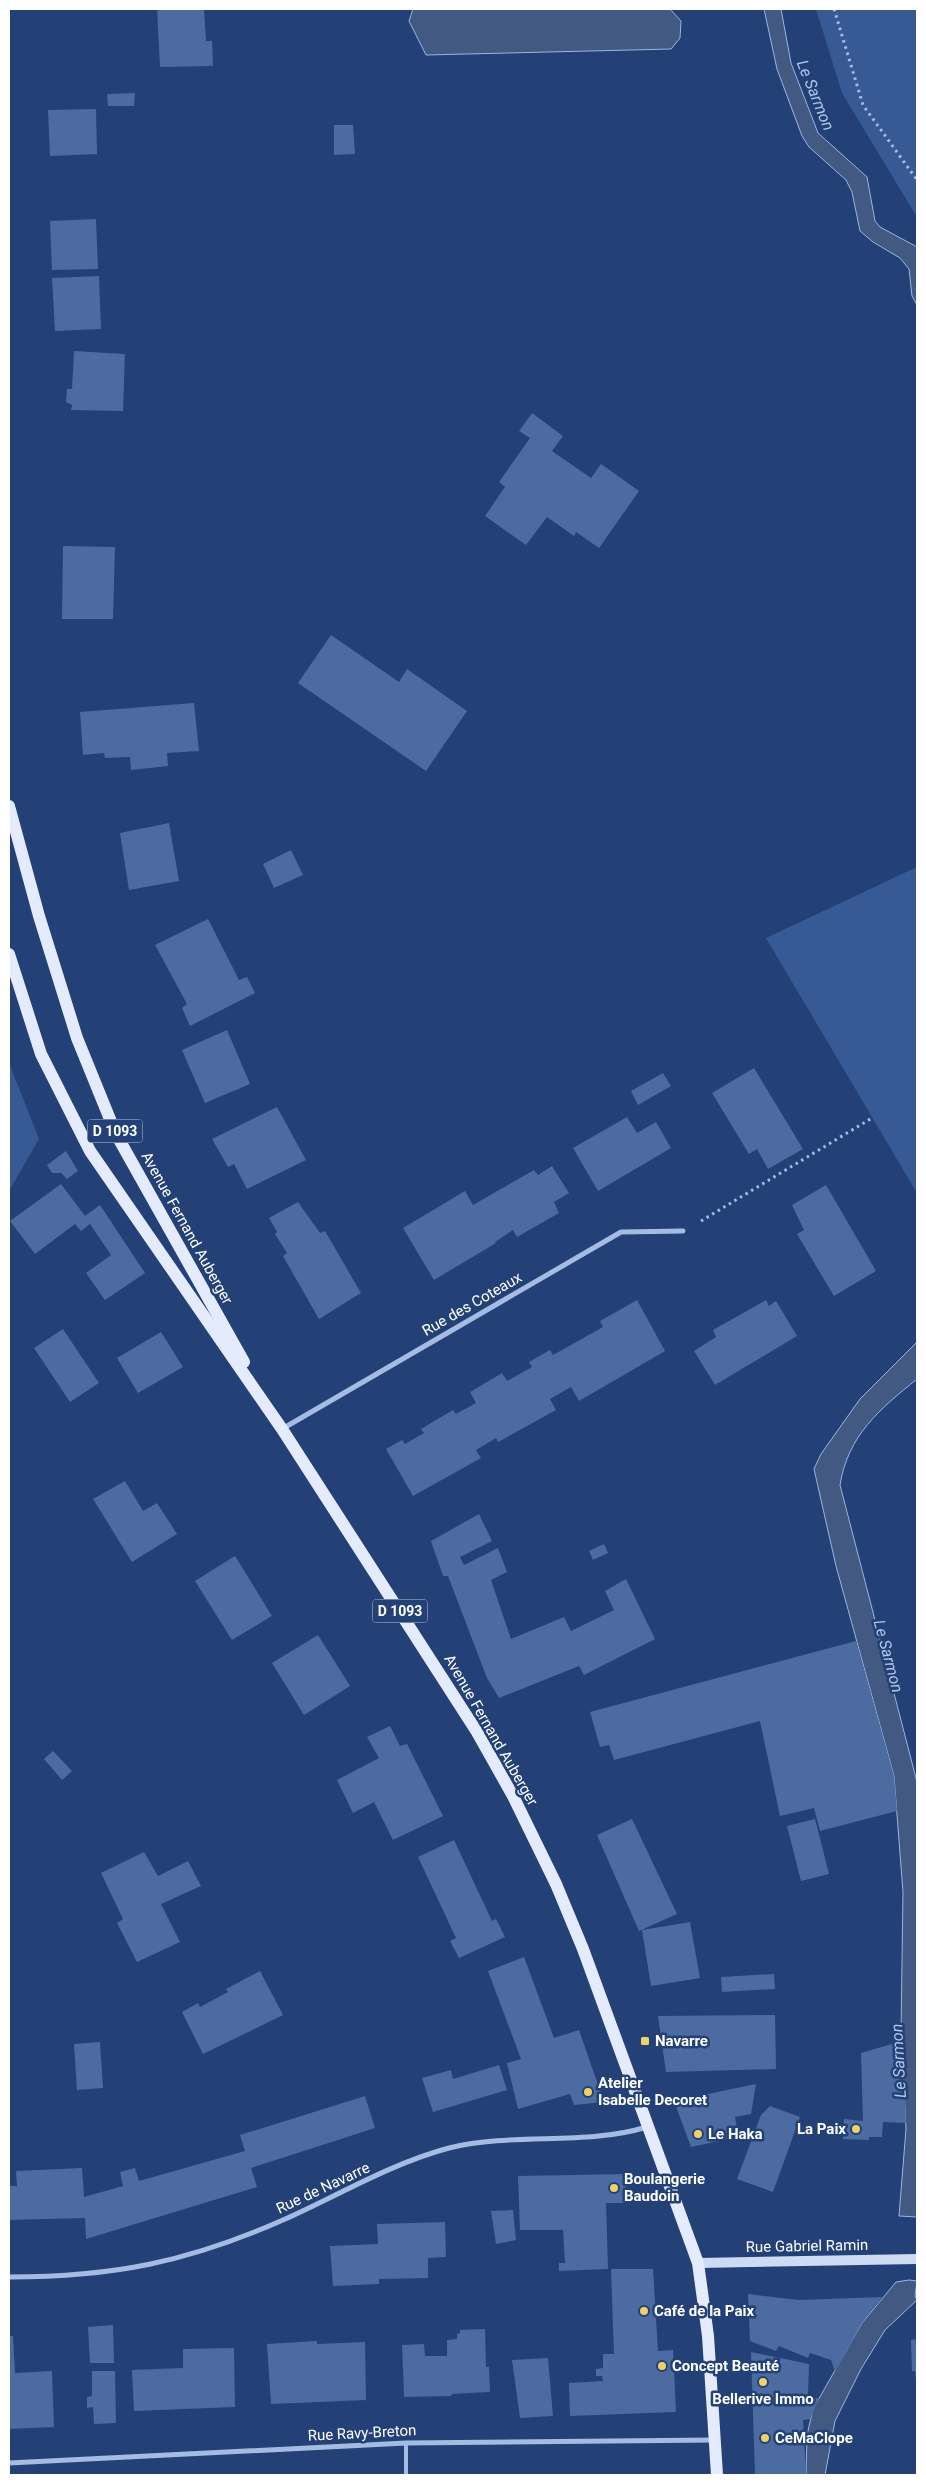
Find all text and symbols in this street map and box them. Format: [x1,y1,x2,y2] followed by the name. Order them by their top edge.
[793,57,838,133] water label: Le Sarmon
[88,1120,142,1142] road number: D 1093
[138,1149,236,1307] street label: Avenue Fernand Auberger
[419,1268,526,1340] street label: Rue des Coteaux
[372,1600,428,1622] road number: D 1093
[870,1618,907,1695] water label: Le Sarmon
[440,1651,542,1809] street label: Avenue Fernand Auberger
[887,2023,910,2099] water label: Le Sarmon
[655,2032,708,2050] place label: Navarre
[639,2035,651,2047] marker: Navarre
[598,2074,707,2109] place label: Atelier Isabelle Decoret
[582,2086,594,2098] marker: Atelier Isabelle Decoret
[797,2120,846,2138] place label: La Paix
[850,2123,862,2135] marker: La Paix
[708,2125,763,2143] place label: Le Haka
[692,2128,704,2140] marker: Le Haka
[273,2158,373,2218] street label: Rue de Navarre
[624,2170,705,2205] place label: Boulangerie Baudoin
[608,2182,620,2194] marker: Boulangerie Baudoin
[746,2236,868,2256] street label: Rue Gabriel Ramin
[654,2302,754,2320] place label: Café de la Paix
[638,2305,650,2317] marker: Café de la Paix
[672,2357,779,2375] place label: Concept Beauté
[656,2360,668,2372] marker: Concept Beauté
[757,2376,769,2388] marker: Bellerive Immo
[712,2390,814,2408] place label: Bellerive Immo
[307,2421,417,2445] street label: Rue Ravy-Breton
[775,2429,853,2447] place label: CeMaClope
[759,2432,771,2444] marker: CeMaClope

